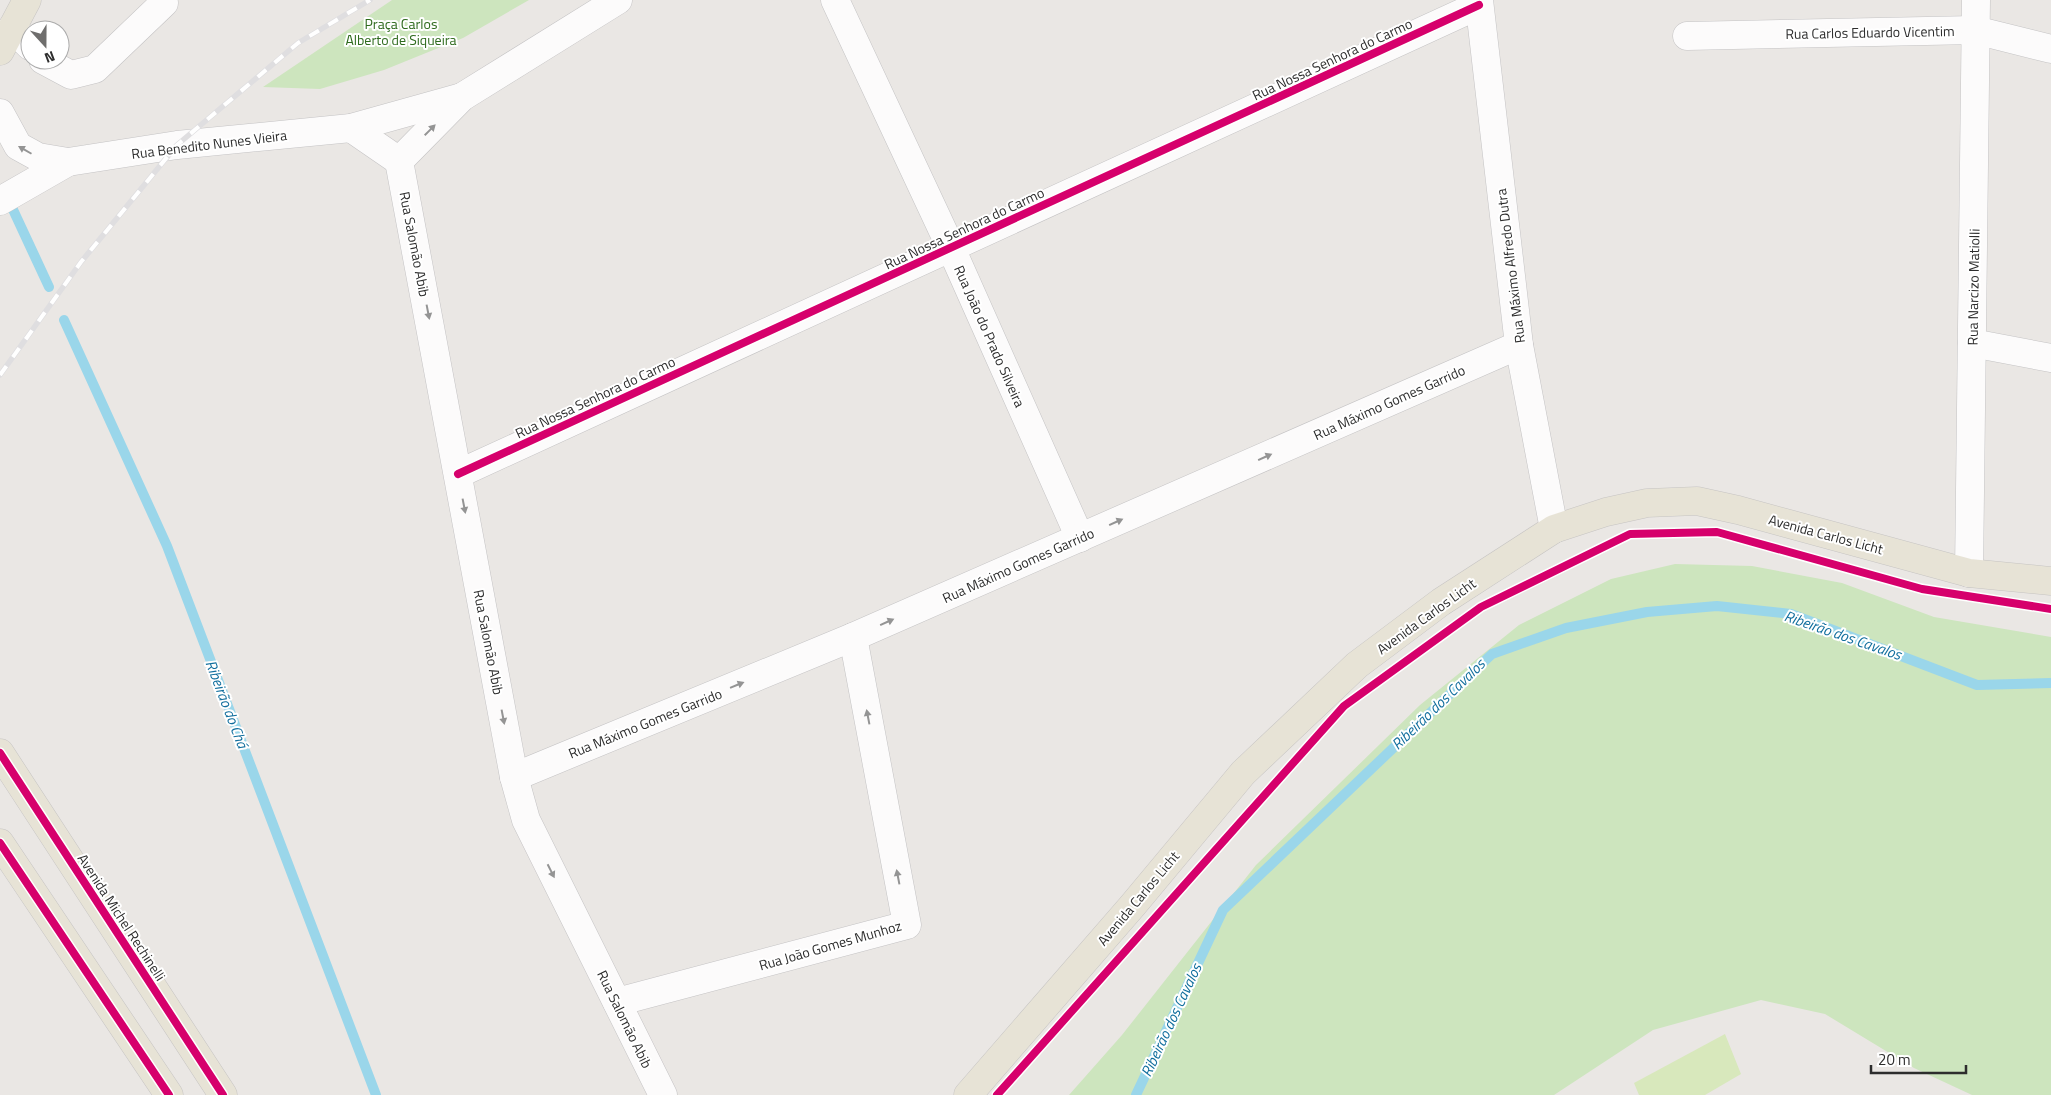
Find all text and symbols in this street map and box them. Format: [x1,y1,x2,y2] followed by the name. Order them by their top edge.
[345,13,457,50] park label: Praça Carlos Alberto de Siqueira
[1248,13,1416,105] street label: Rua Nossa Senhora do Carmo
[20,20,70,70] north arrow
[1785,20,1955,44] street label: Rua Carlos Eduardo Vicentim
[42,46,58,69] text: N
[130,124,288,164] street label: Rua Benedito Nunes Vieira
[423,124,435,136] one-way arrow
[19,145,32,154] one-way arrow
[880,182,1048,274] street label: Rua Nossa Senhora do Carmo
[1490,188,1530,344] street label: Rua Máximo Alfredo Dutra
[395,190,435,298] street label: Rua Salomão Abib
[1961,228,1985,346] street label: Rua Narcizo Matiolli
[949,262,1031,410] street label: Rua João do Prado Silveira
[424,304,432,320] one-way arrow
[511,351,679,443] street label: Rua Nossa Senhora do Carmo
[1310,359,1468,445] street label: Rua Máximo Gomes Garrido
[1258,452,1272,460] one-way arrow
[461,498,469,514] one-way arrow
[1766,509,1886,559] street label: Avenida Carlos Licht
[1109,517,1123,525] one-way arrow
[939,522,1097,608] street label: Rua Máximo Gomes Garrido
[1372,573,1480,659] street label: Avenida Carlos Licht
[469,588,509,696] street label: Rua Salomão Abib
[1781,604,1906,666] water label: Ribeirão dos Cavalos
[880,618,894,626] one-way arrow
[1386,652,1491,755] water label: Ribeirão dos Cavalos
[200,657,255,753] water label: Ribeirão do Chá
[730,681,745,689] one-way arrow
[565,683,725,763] street label: Rua Máximo Gomes Garrido
[500,710,508,726] one-way arrow
[864,710,872,725] one-way arrow
[1092,846,1184,950] street label: Avenida Carlos Licht
[73,849,171,985] street label: Avenida Michel Rechinelli
[547,864,555,878] one-way arrow
[894,869,902,885] one-way arrow
[756,915,904,975] street label: Rua João Gomes Munhoz
[1135,958,1208,1080] water label: Ribeirão dos Cavalos
[592,966,658,1072] street label: Rua Salomão Abib
[1871,1042,1966,1074] scale bar
[1878,1048,1911,1071] text: 20 m

